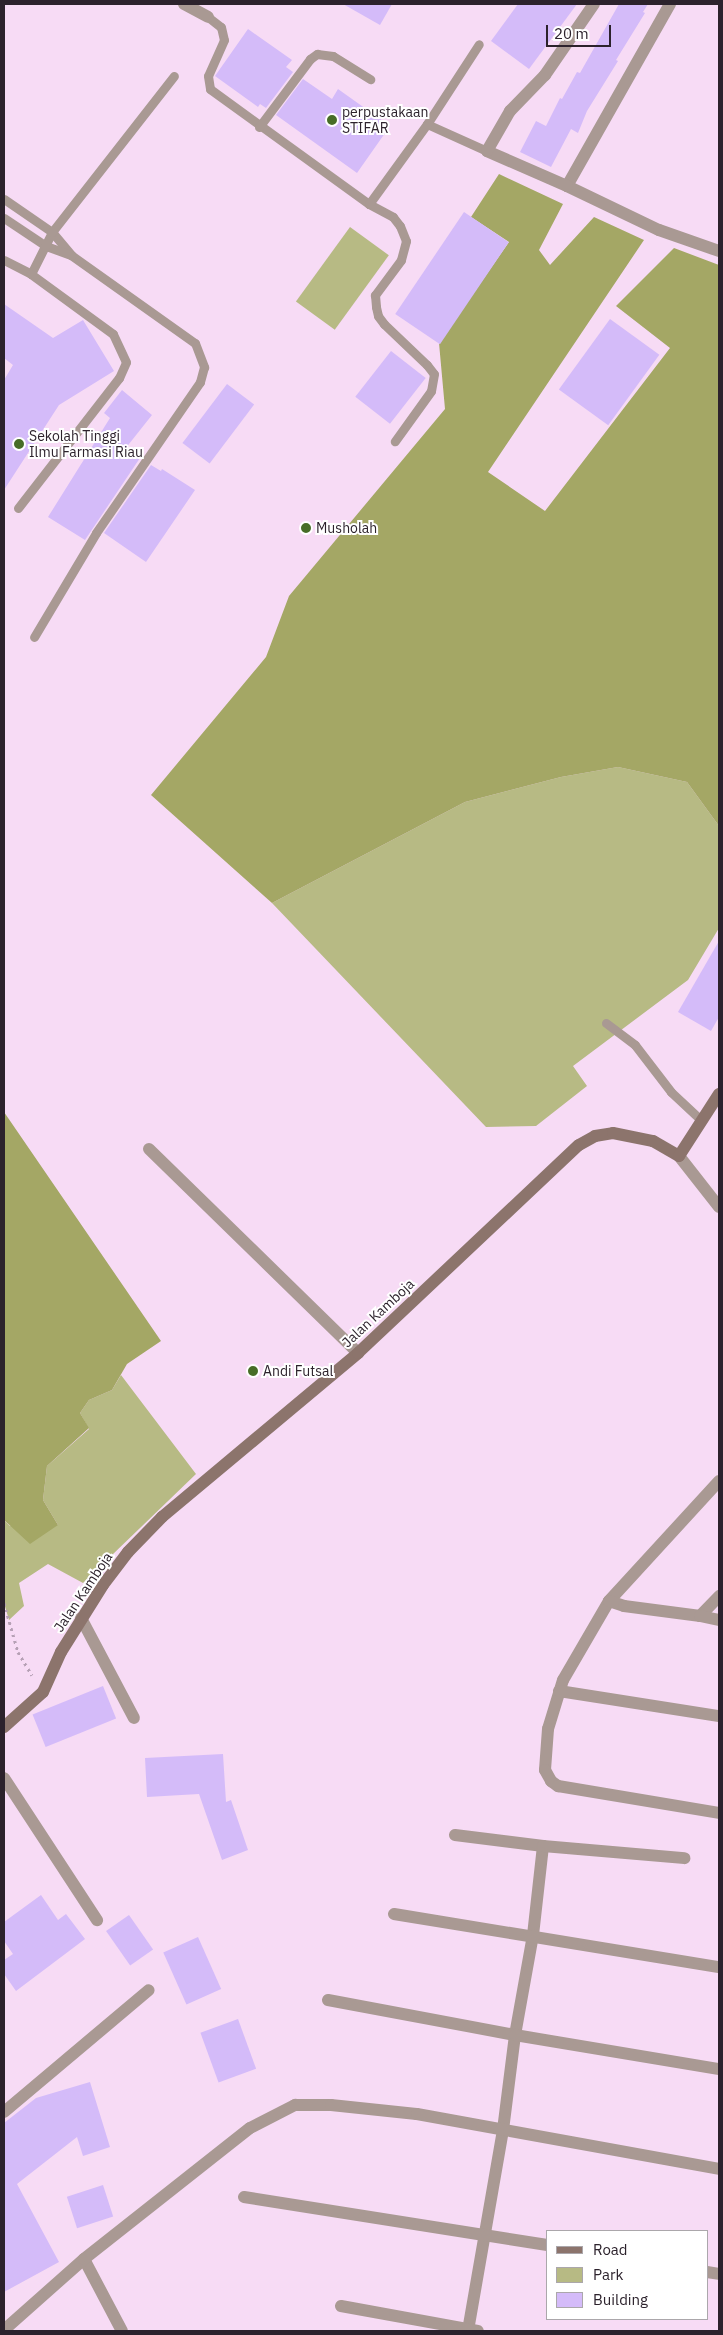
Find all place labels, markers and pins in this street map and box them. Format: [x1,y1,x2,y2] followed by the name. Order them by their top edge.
[342,104,428,136] place label: perpustakaan STIFAR
[326,114,338,126] marker: perpustakaan STIFAR
[29,428,143,461] place label: Sekolah Tinggi Ilmu Farmasi Riau
[13,438,25,450] marker: Sekolah Tinggi Ilmu Farmasi Riau
[316,520,377,536] place label: Musholah
[300,522,312,534] marker: Musholah
[263,1363,333,1379] place label: Andi Futsal
[247,1365,259,1377] marker: Andi Futsal

